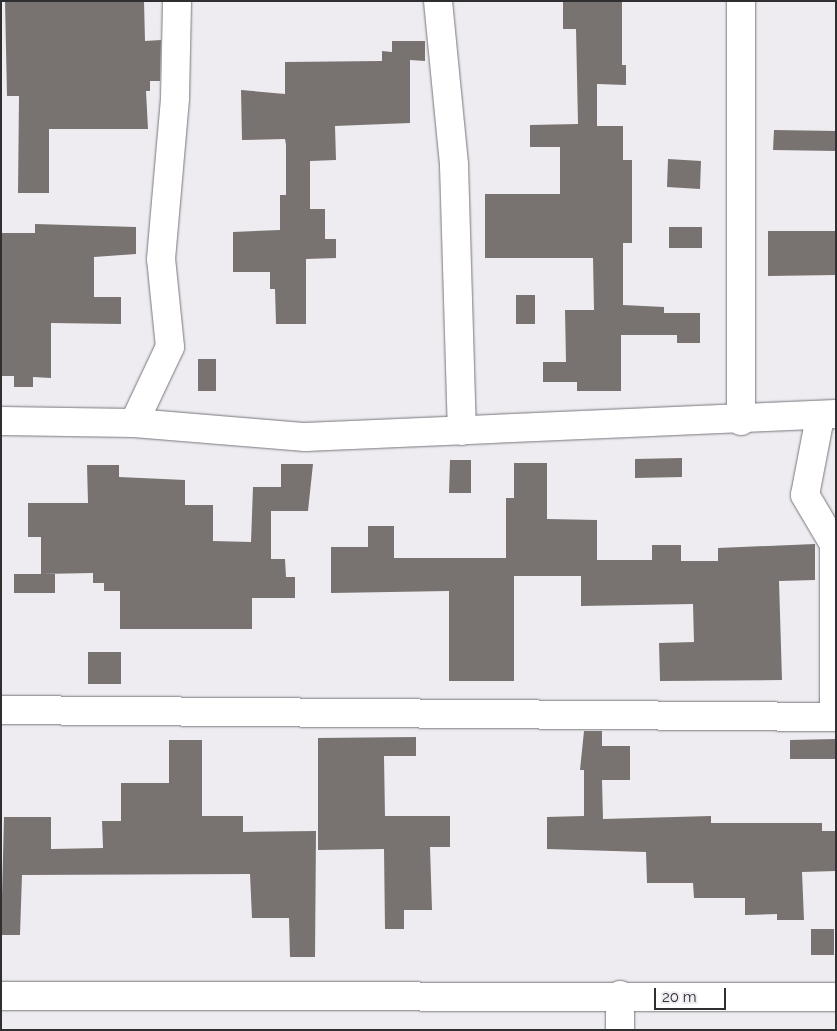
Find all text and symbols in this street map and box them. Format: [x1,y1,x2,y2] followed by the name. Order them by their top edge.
[657,978,730,1010] scale bar
[662,988,697,1006] text: 20 m

